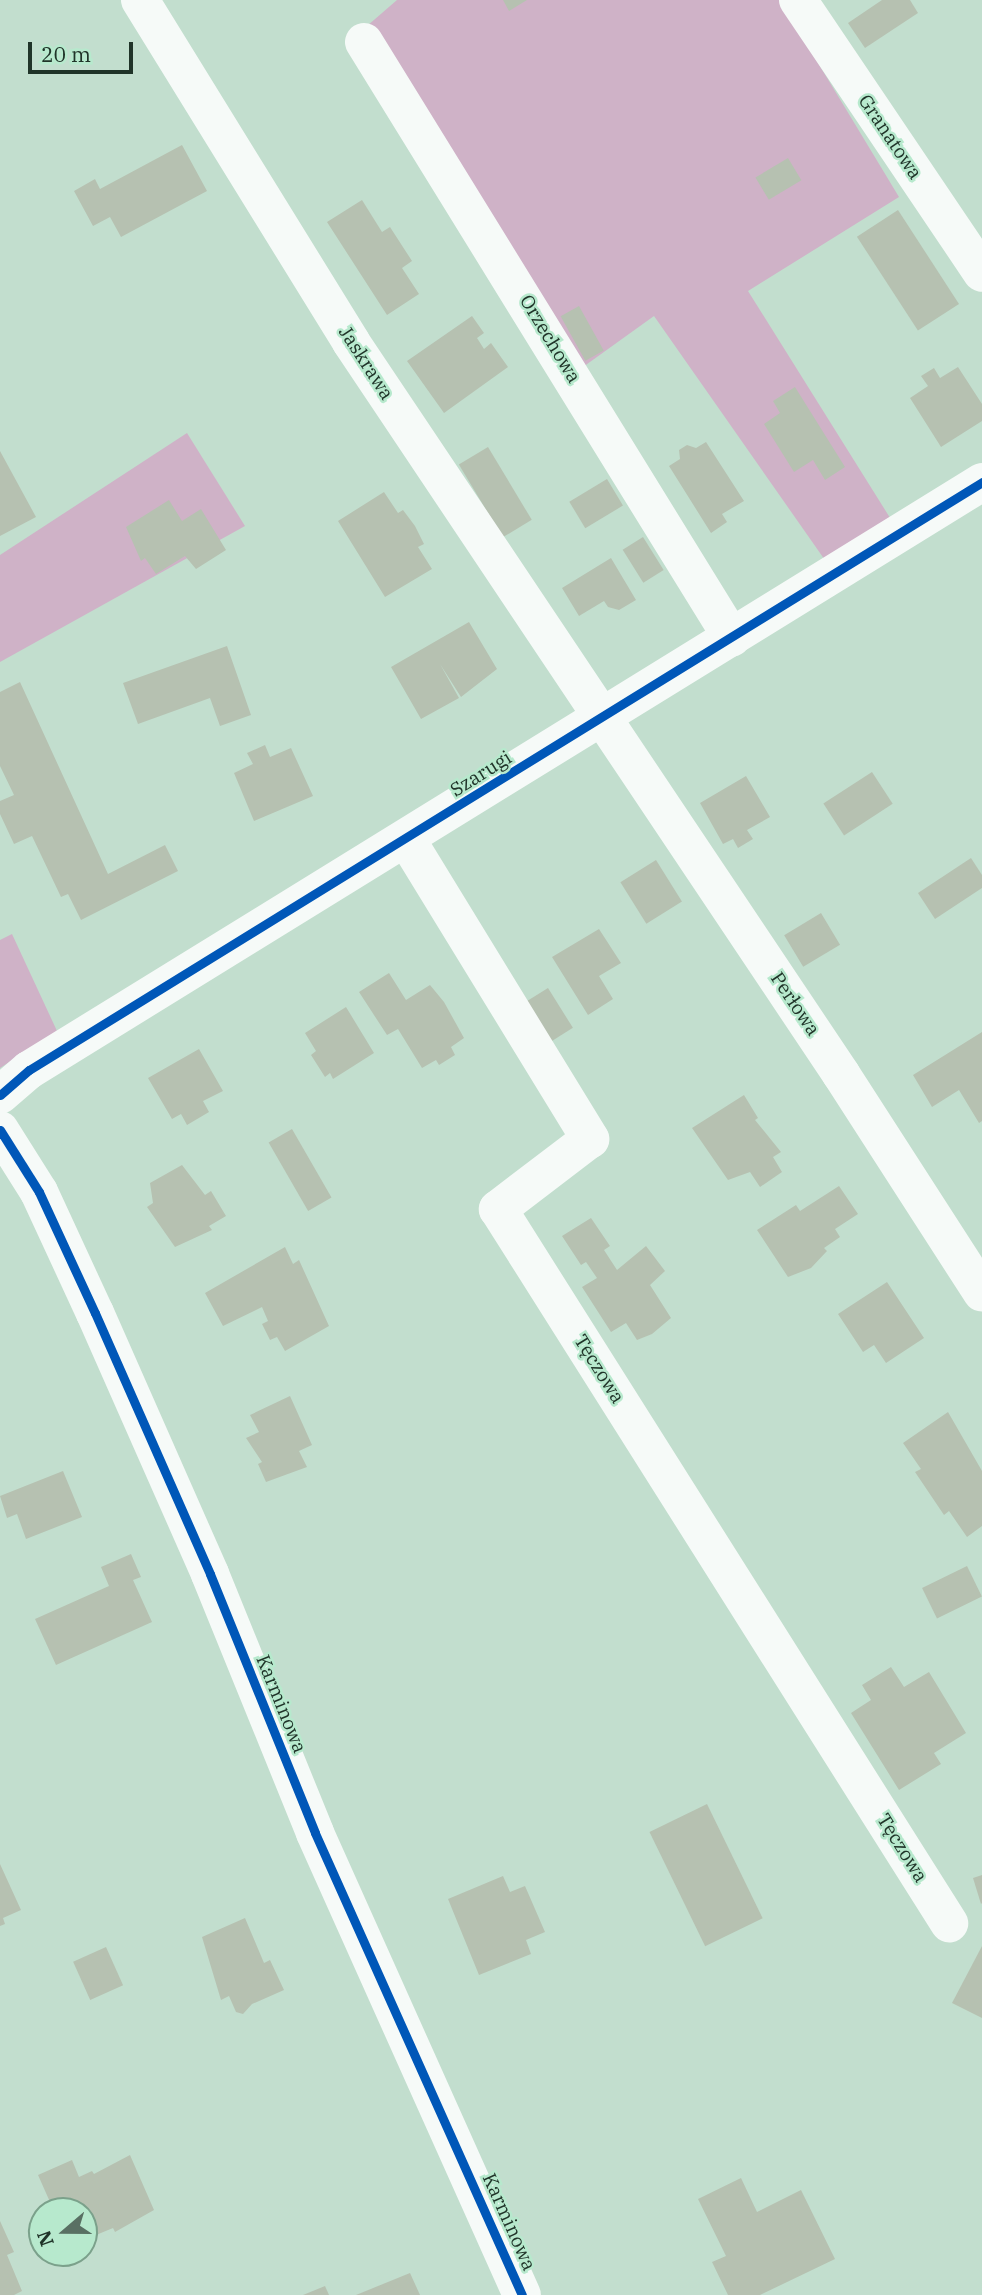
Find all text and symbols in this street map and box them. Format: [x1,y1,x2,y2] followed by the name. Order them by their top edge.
[32,28,136,72] scale bar
[41,40,91,68] text: 20 m
[853,90,927,184] street label: Granatowa
[515,291,585,387] street label: Orzechowa
[334,322,398,404] street label: Jaskrawa
[446,746,516,802] street label: Szarugi
[766,968,824,1040] street label: Perłowa
[569,1330,629,1408] street label: Tęczowa
[251,1652,311,1756] street label: Karminowa
[872,1809,932,1887] street label: Tęczowa
[477,2170,541,2274] street label: Karminowa
[28,2197,98,2267] north arrow
[31,2227,59,2250] text: N

